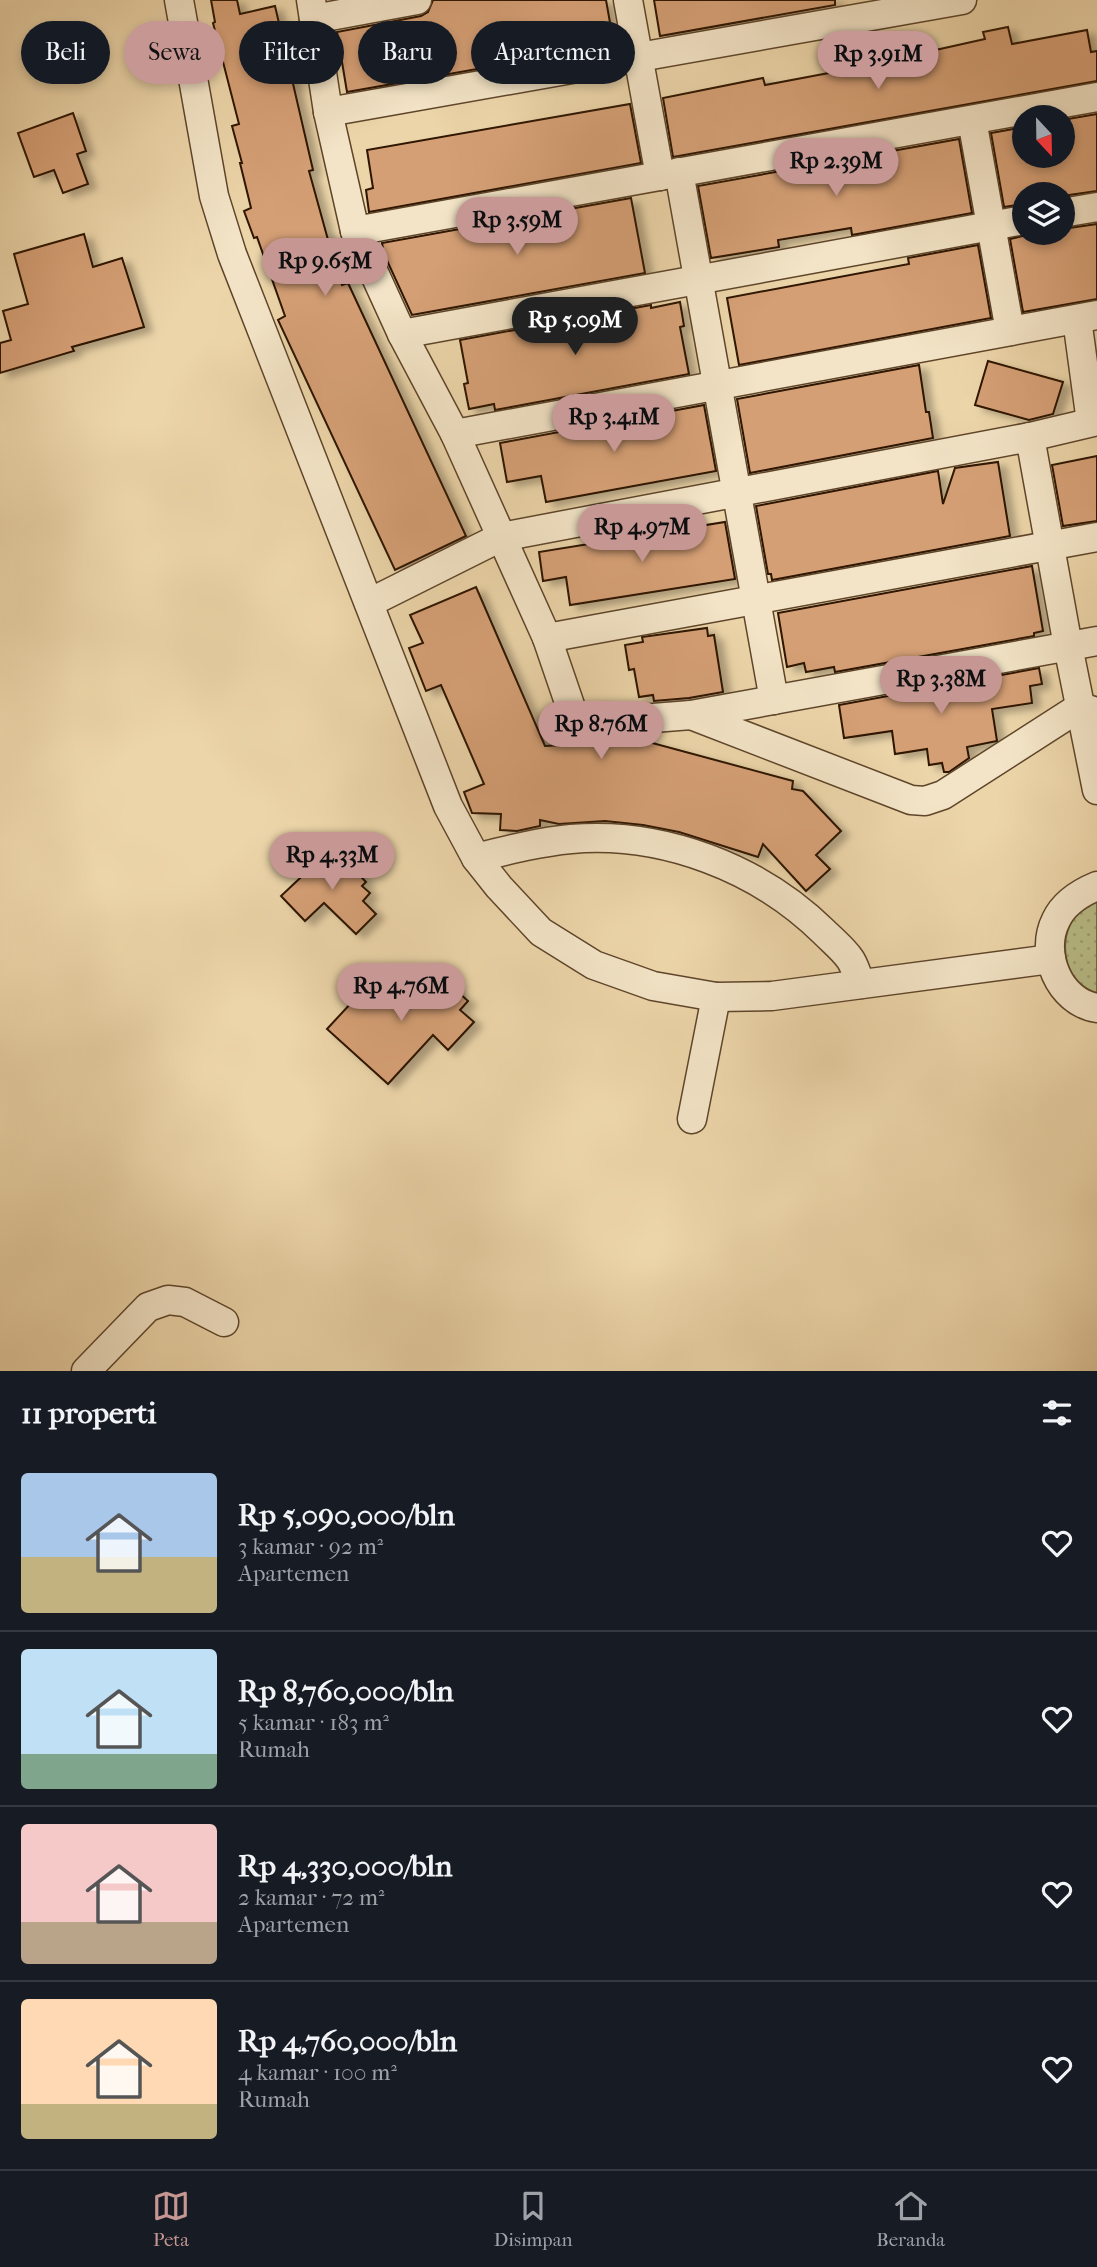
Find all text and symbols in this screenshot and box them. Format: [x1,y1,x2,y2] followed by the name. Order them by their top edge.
[21,21,110,84] chip: Beli
[124,21,225,84] chip: Sewa
[239,21,344,84] chip: Filter
[358,21,457,84] chip: Baru
[471,21,635,84] chip: Apartemen
[806,32,950,91] pin: Rp 3.91M
[834,40,922,67] text: Rp 3.91M
[1012,105,1074,168] north arrow
[1012,105,1075,245] map controls
[764,138,908,198] pin: Rp 2.39M
[790,147,882,174] text: Rp 2.39M
[1012,182,1075,245] button: layers
[445,198,589,257] pin: Rp 3.59M
[472,206,562,233] text: Rp 3.59M
[253,238,397,298] pin: Rp 9.65M
[278,247,372,274] text: Rp 9.65M
[503,298,647,357] pin: Rp 5.09M
[528,306,622,333] text: Rp 5.09M
[542,394,686,454] pin: Rp 3.41M
[568,403,660,430] text: Rp 3.41M
[570,504,714,564] pin: Rp 4.97M
[594,513,690,540] text: Rp 4.97M
[869,656,1013,716] pin: Rp 3.38M
[896,665,986,692] text: Rp 3.38M
[529,702,673,761] pin: Rp 8.76M
[554,710,648,737] text: Rp 8.76M
[260,832,404,892] pin: Rp 4.33M
[286,841,378,868] text: Rp 4.33M
[329,964,473,1023] pin: Rp 4.76M
[353,972,449,999] text: Rp 4.76M
[1038,1394,1076,1432] icon: filters
[21,1396,156,1431] text: 11 properti
[238,1498,455,1533] text: Rp 5,090,000/bln
[77,1501,161,1585] icon: home
[1038,1524,1076,1562] icon: heart
[238,1533,383,1560] text: 3 kamar · 92 m²
[238,1560,349,1587] text: Apartemen
[238,1674,454,1709] text: Rp 8,760,000/bln
[77,1677,161,1761] icon: home
[1038,1700,1076,1738] icon: heart
[238,1709,389,1736] text: 5 kamar · 183 m²
[238,1736,310,1763] text: Rumah
[238,1849,453,1884] text: Rp 4,330,000/bln
[77,1852,161,1936] icon: home
[1038,1875,1076,1913] icon: heart
[238,1884,385,1911] text: 2 kamar · 72 m²
[238,1911,349,1938] text: Apartemen
[238,2024,457,2059] text: Rp 4,760,000/bln
[77,2027,161,2111] icon: home
[1038,2050,1076,2088] icon: heart
[238,2059,397,2086] text: 4 kamar · 100 m²
[238,2086,310,2113] text: Rumah
[152,2187,190,2251] tab: Peta
[494,2187,572,2251] tab: Disimpan
[876,2187,945,2251] tab: Beranda

